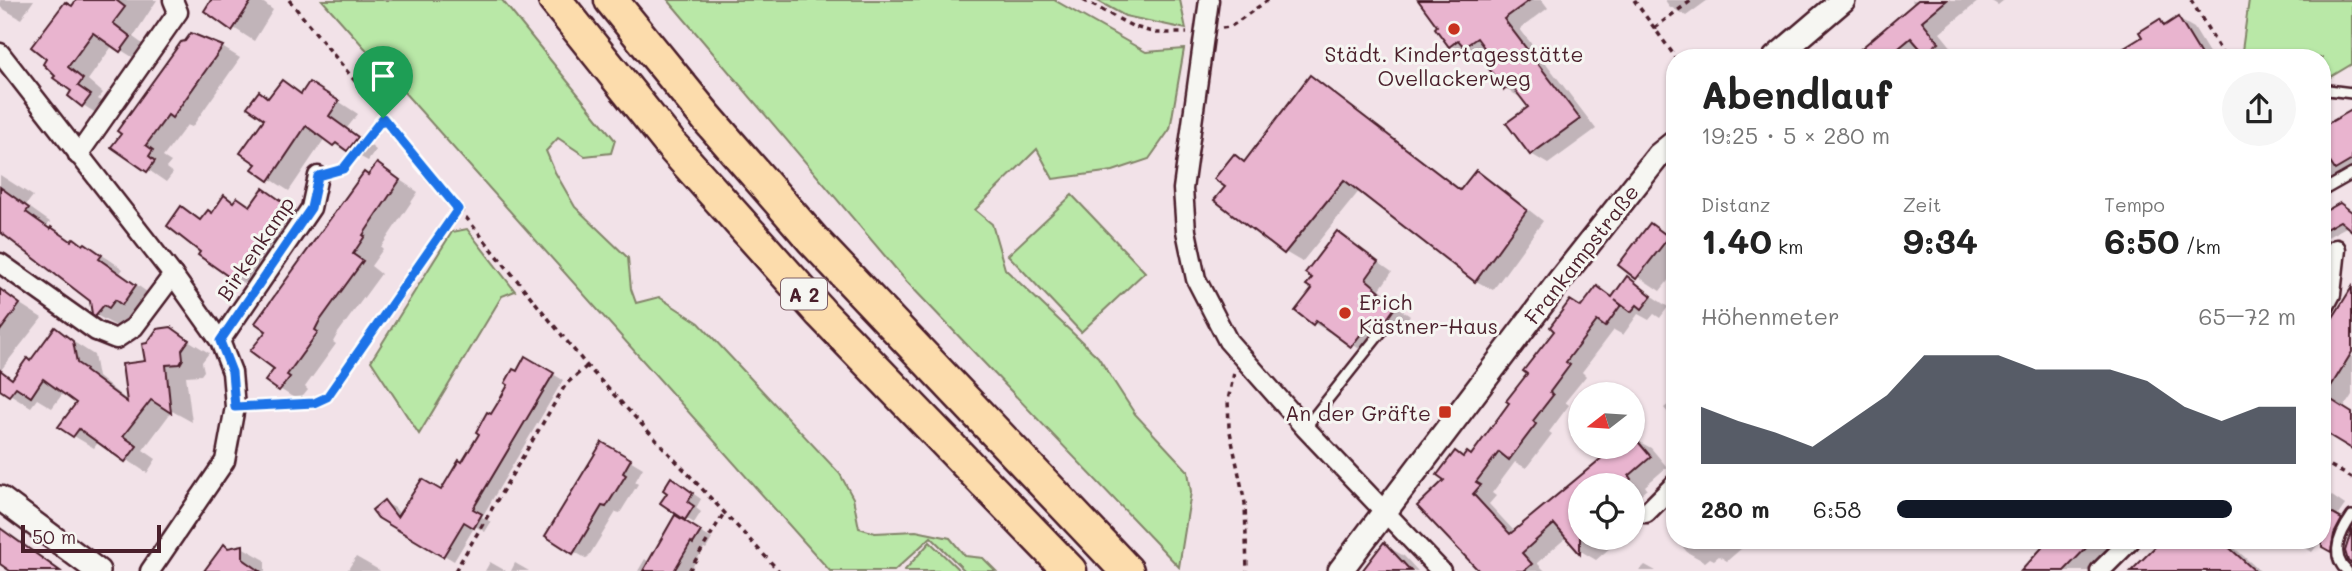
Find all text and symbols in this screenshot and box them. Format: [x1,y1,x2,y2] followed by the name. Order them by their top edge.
[1446,21,1462,37] marker: Städt. Kindertagesstätte Ovellackerweg
[1324,40,1584,91] place label: Städt. Kindertagesstätte Ovellackerweg
[353,46,413,118] pin
[364,57,402,95] icon: arrive
[1701,69,1892,119] text: Abendlauf
[2222,72,2296,146] button: share
[1701,120,1890,150] text: 19:25 · 5 × 280 m
[1518,179,1644,329] street label: Frankampstraße
[210,191,300,305] street label: Birkenkamp
[1701,192,1770,217] text: Distanz
[1903,192,1941,217] text: Zeit
[2104,192,2165,217] text: Tempo
[1701,217,1772,263] text: 1.40
[1903,217,1978,263] text: 9:34
[2104,217,2180,263] text: 6:50
[1772,234,1803,259] text: km
[2180,234,2221,259] text: /km
[781,278,827,310] road number: A 2
[1359,288,1498,339] place label: Erich Kästner-Haus
[1701,301,1839,331] text: Höhenmeter
[2199,301,2296,331] text: 65–72 m
[1337,305,1353,321] marker: Erich Kästner-Haus
[1568,382,1645,458] north arrow
[1568,382,1645,550] map controls
[1285,399,1431,426] place label: An der Gräfte
[1437,404,1453,420] marker: An der Gräfte
[1568,473,1645,550] button: locate
[1701,494,1769,524] text: 280 m
[1813,494,1861,524] text: 6:58
[21,522,161,554] scale bar
[32,524,76,549] text: 50 m

